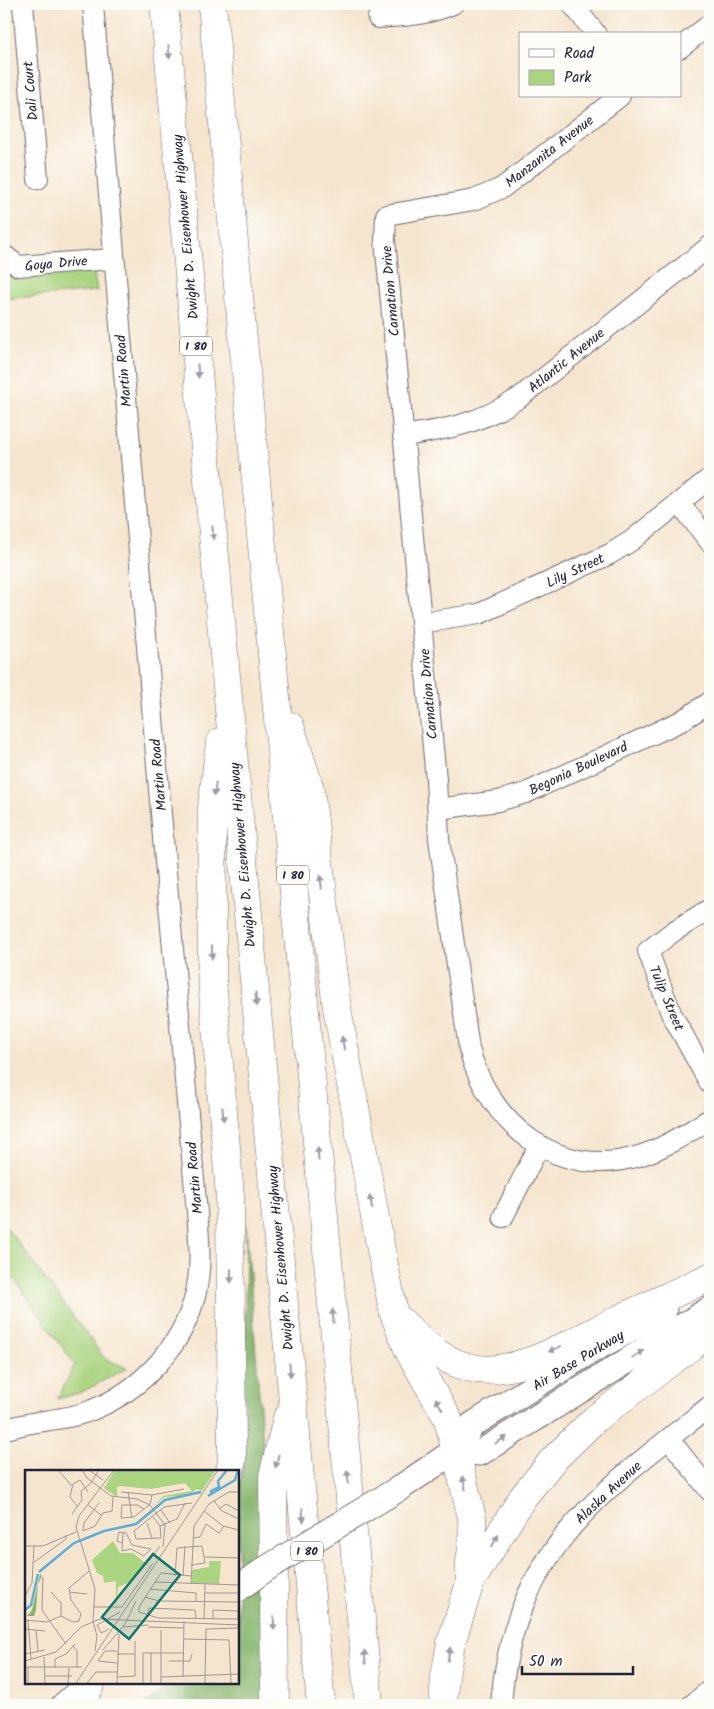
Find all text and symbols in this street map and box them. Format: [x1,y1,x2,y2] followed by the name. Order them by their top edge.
[519,32,682,98] legend
[564,42,595,66] text: Road
[165,45,173,61] one-way arrow
[17,60,45,122] street label: Dali Court
[564,66,592,90] text: Park
[501,110,599,194] street label: Manzanita Avenue
[167,133,205,320] street label: Dwight D. Eisenhower Highway
[376,244,406,337] street label: Carnation Drive
[24,250,89,278] street label: Goya Drive
[523,322,610,399] street label: Atlantic Avenue
[110,333,138,408] street label: Martin Road
[180,336,212,356] road number: I 80
[194,363,202,379] one-way arrow
[209,525,217,541] one-way arrow
[543,548,609,594] street label: Lily Street
[414,647,444,740] street label: Carnation Drive
[525,736,632,801] street label: Begonia Boulevard
[145,737,173,812] street label: Martin Road
[224,761,262,948] street label: Dwight D. Eisenhower Highway
[210,781,218,797] one-way arrow
[277,866,309,884] road number: I 80
[317,873,325,889] one-way arrow
[208,944,216,960] one-way arrow
[643,962,690,1035] street label: Tulip Street
[252,991,260,1007] one-way arrow
[338,1034,346,1050] one-way arrow
[220,1106,228,1122] one-way arrow
[181,1140,209,1215] street label: Martin Road
[314,1146,322,1162] one-way arrow
[262,1164,300,1351] street label: Dwight D. Eisenhower Highway
[367,1194,375,1210] one-way arrow
[227,1268,235,1284] one-way arrow
[329,1307,337,1323] one-way arrow
[529,1325,629,1397] street label: Air Base Parkway
[548,1346,562,1354] one-way arrow
[632,1349,645,1358] one-way arrow
[286,1362,294,1378] one-way arrow
[435,1398,444,1411] one-way arrow
[494,1436,507,1445] one-way arrow
[273,1454,281,1469] one-way arrow
[570,1455,648,1530] street label: Alaska Avenue
[344,1469,352,1485] one-way arrow
[25,1470,239,1684] inset map
[460,1475,468,1490] one-way arrow
[300,1507,308,1523] one-way arrow
[491,1534,499,1548] one-way arrow
[291,1542,323,1560] road number: I 80
[270,1615,278,1631] one-way arrow
[522,1644,633,1676] scale bar
[446,1646,454,1662] one-way arrow
[361,1648,369,1664] one-way arrow
[529,1650,563,1674] text: 50 m

